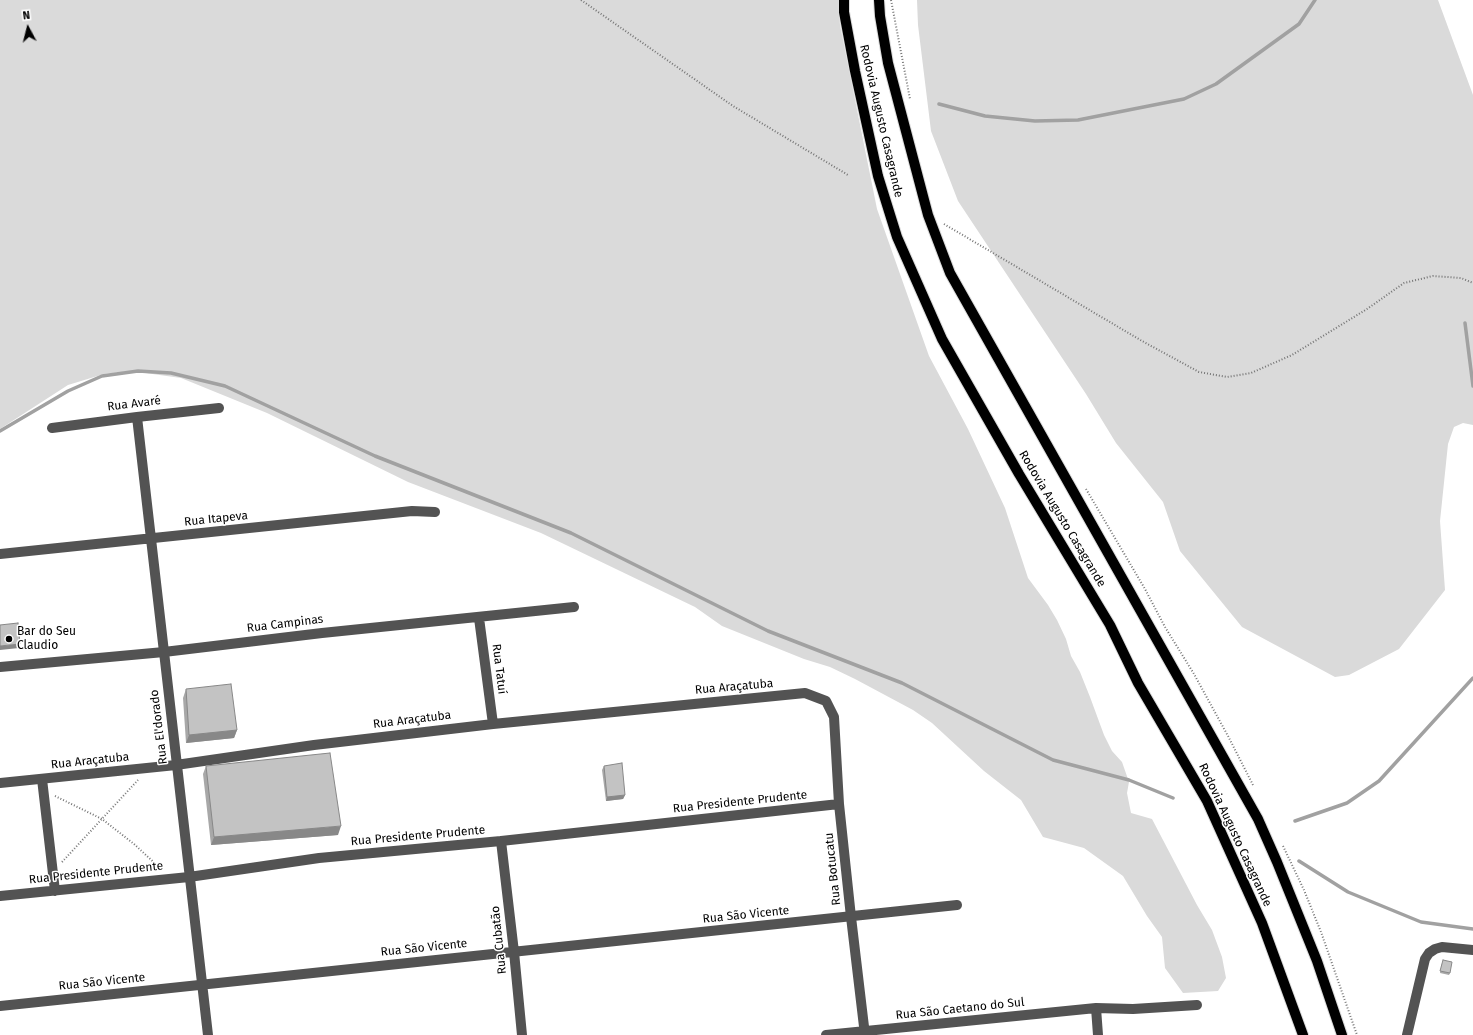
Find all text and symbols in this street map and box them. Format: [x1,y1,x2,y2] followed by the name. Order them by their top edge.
[8,8,48,48] north arrow
[22,9,31,22] text: N
[856,43,906,199] street label: Rodovia Augusto Casagrande
[106,394,162,414] street label: Rua Avaré
[1015,448,1109,590] street label: Rodovia Augusto Casagrande
[183,508,249,530] street label: Rua Itapeva
[246,612,324,636] street label: Rua Campinas
[17,625,76,653] place label: Bar do Seu Claudio
[4,634,14,644] marker: Bar do Seu Claudio
[489,643,509,695] street label: Rua Tatuí
[694,676,774,698] street label: Rua Araçatuba
[147,689,171,765] street label: Rua El'dorado
[372,708,452,732] street label: Rua Araçatuba
[50,750,130,772] street label: Rua Araçatuba
[1195,761,1275,909] street label: Rodovia Augusto Casagrande
[672,788,808,816] street label: Rua Presidente Prudente
[350,823,486,849] street label: Rua Presidente Prudente
[822,832,844,906] street label: Rua Botucatu
[28,859,164,887] street label: Rua Presidente Prudente
[702,903,790,927] street label: Rua São Vicente
[488,905,510,975] street label: Rua Cubatão
[380,936,468,960] street label: Rua São Vicente
[58,970,146,994] street label: Rua São Vicente
[895,995,1025,1023] street label: Rua São Caetano do Sul

